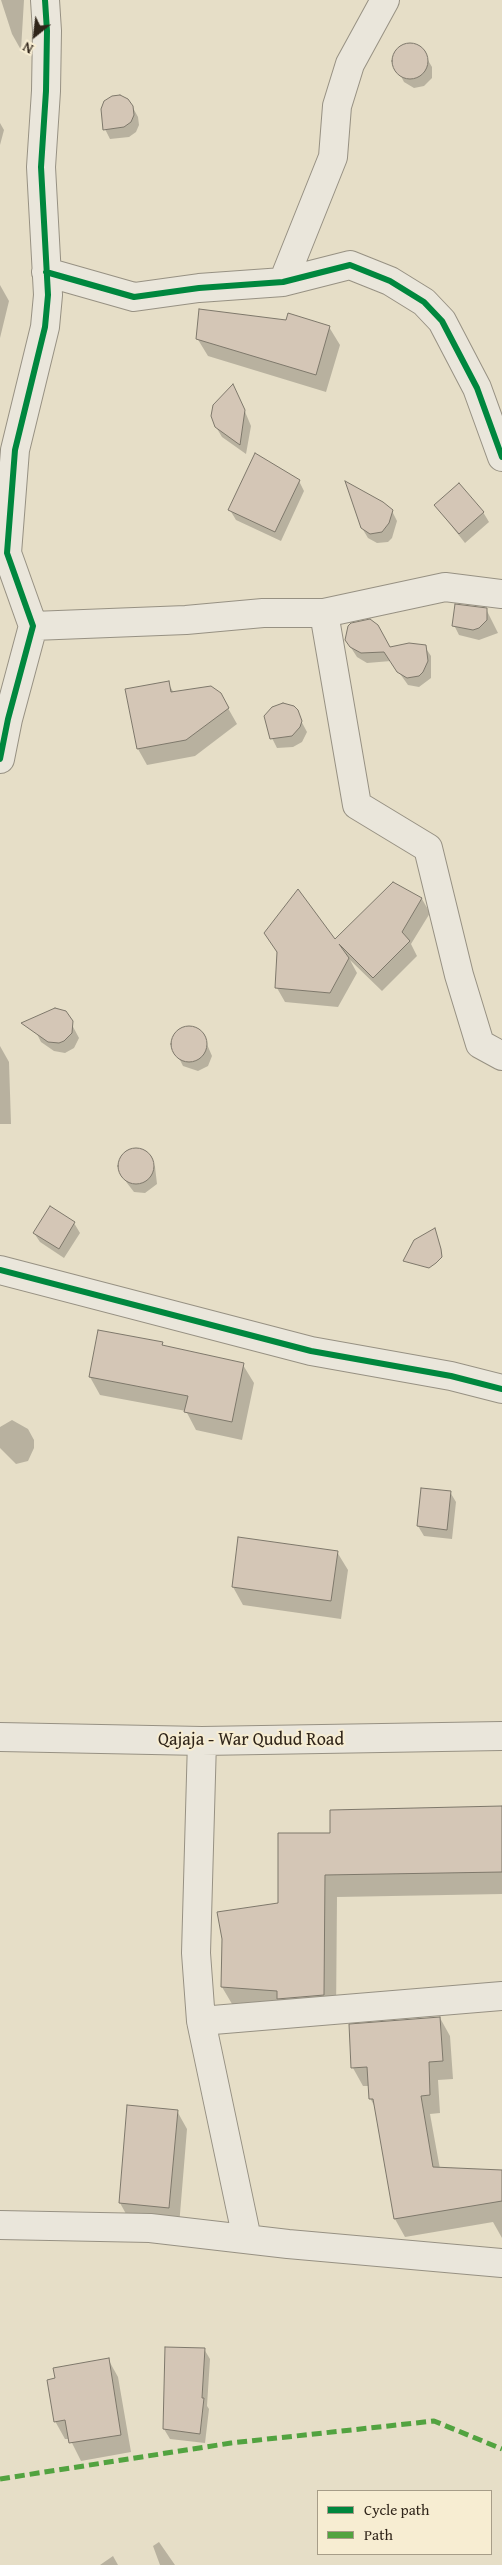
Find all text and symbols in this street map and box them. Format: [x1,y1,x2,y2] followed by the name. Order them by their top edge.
[10,10,60,60] north arrow
[19,37,37,59] text: N
[158,1729,344,1751] street label: Qajaja - War Qudud Road
[317,2490,492,2555] legend
[364,2499,430,2520] text: Cycle path
[364,2524,393,2545] text: Path

